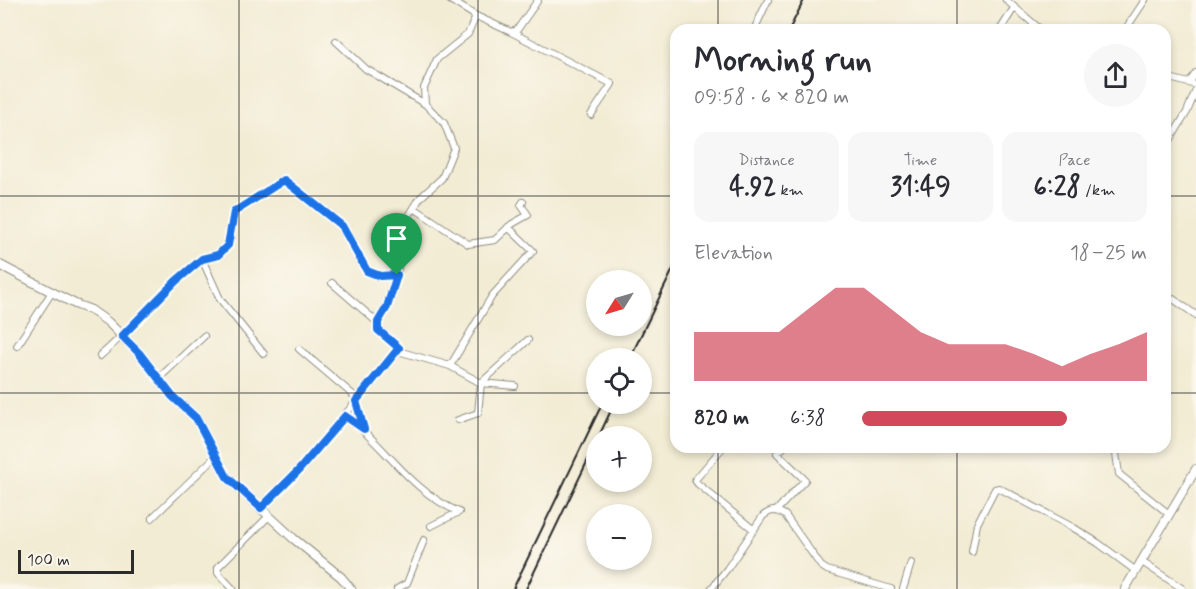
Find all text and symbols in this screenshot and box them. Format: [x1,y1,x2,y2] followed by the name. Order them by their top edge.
[694,39,872,83] text: Morning run
[1084,44,1147,107] button: share
[694,84,849,111] text: 09:58 · 6 × 820 m
[738,150,795,171] text: Distance
[904,150,937,171] text: Time
[1059,150,1090,171] text: Pace
[729,171,776,205] text: 4.92
[890,171,951,205] text: 31:49
[1034,171,1081,205] text: 6:28
[776,180,804,201] text: km
[1081,180,1115,201] text: /km
[371,213,422,275] pin
[380,222,413,255] icon: arrive
[694,240,773,267] text: Elevation
[1070,240,1147,267] text: 18–25 m
[586,270,652,336] north arrow
[586,270,652,570] map controls
[586,348,652,414] button: locate
[694,405,749,432] text: 820 m
[790,405,826,432] text: 6:38
[586,426,652,492] button: +
[586,504,652,570] button: −
[18,547,134,574] scale bar
[27,550,70,571] text: 100 m

